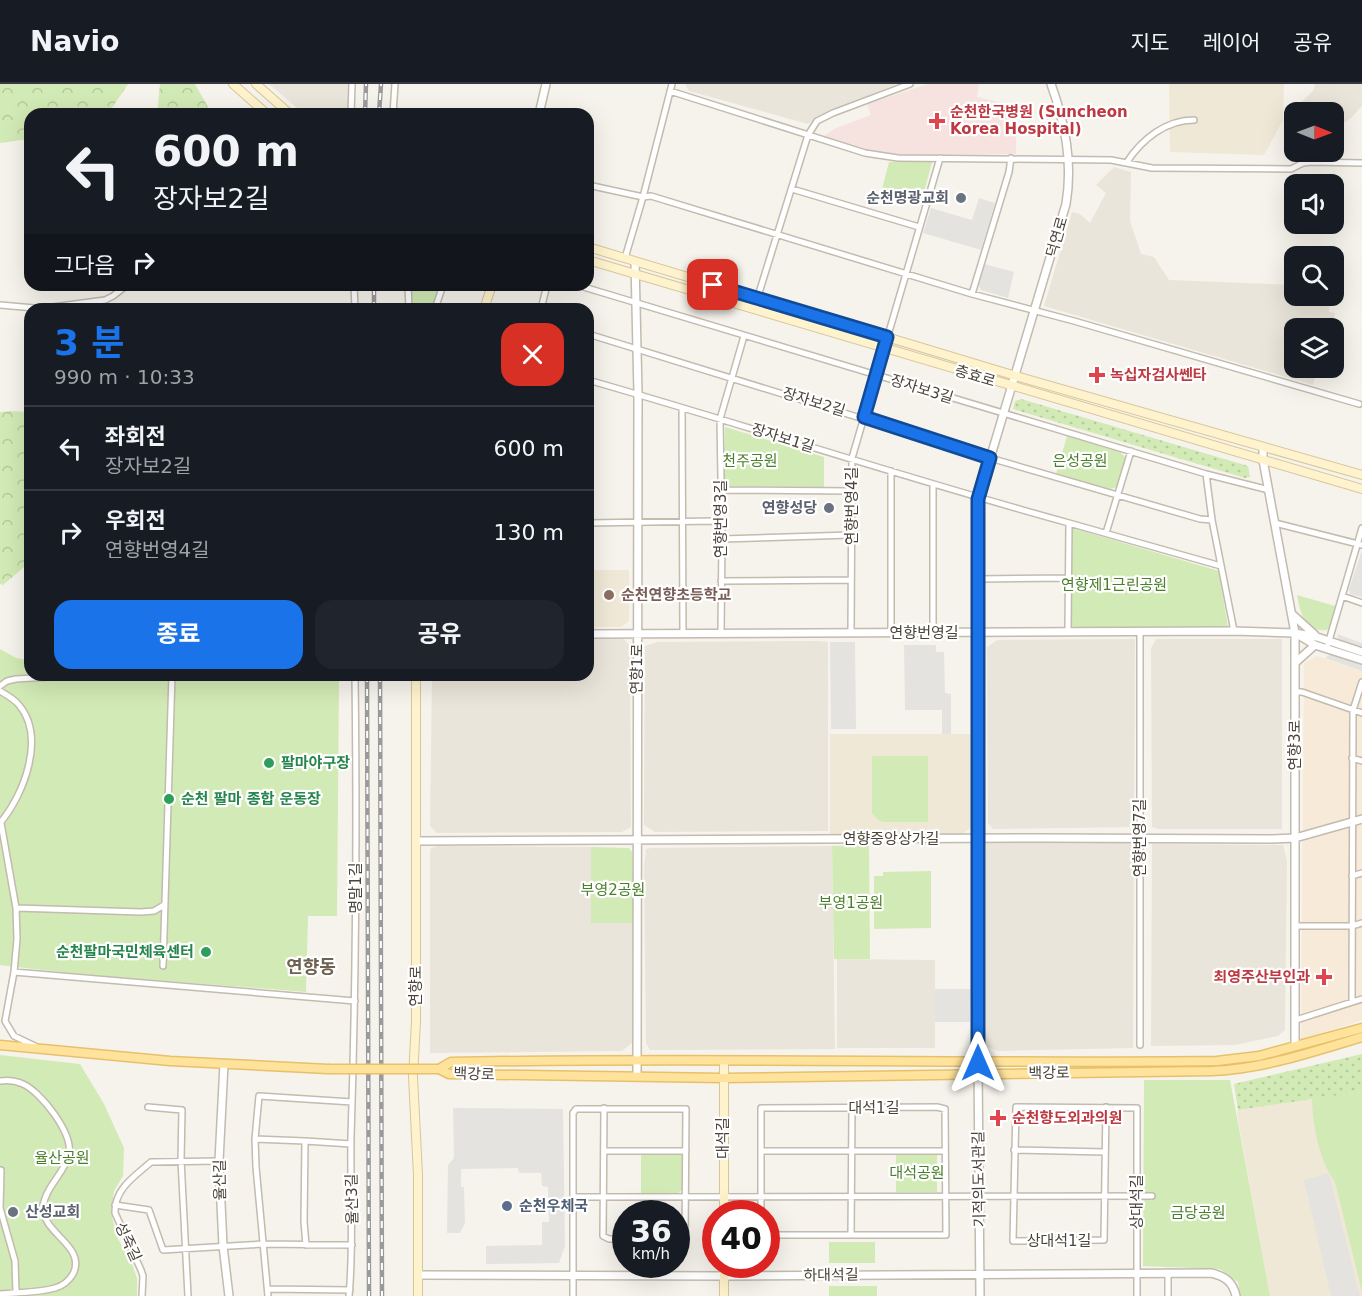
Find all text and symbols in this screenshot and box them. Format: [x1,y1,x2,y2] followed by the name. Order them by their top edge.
[30,25,119,58] text: Navio
[1131,31,1169,55] text: 지도
[1202,31,1260,55] text: 레이어
[1293,31,1332,55] text: 공유
[1284,102,1344,162] north arrow
[1284,102,1344,378] map controls
[950,103,1128,138] place label: 순천한국병원 (Suncheon Korea Hospital)
[928,112,946,130] marker: 순천한국병원 (Suncheon Korea Hospital)
[153,127,299,176] text: 600 m
[54,132,132,210] icon: left
[1284,174,1344,234] button: sound
[153,183,270,214] text: 장자보2길
[866,189,949,207] place label: 순천명광교회
[954,191,968,205] marker: 순천명광교회
[1043,215,1071,259] street label: 덕연로
[127,246,160,279] icon: right
[1284,246,1344,306] button: search
[54,253,115,278] text: 그다음
[687,259,738,310] pin
[696,268,729,301] icon: arrive
[1284,318,1344,378] button: layers
[54,322,125,363] text: 3 분
[501,323,564,386] button: close
[953,361,997,391] street label: 충효로
[54,365,195,389] text: 990 m · 10:33
[1088,366,1106,384] marker: 녹십자검사쎈타
[1110,366,1207,384] place label: 녹십자검사쎈타
[888,371,956,407] street label: 장자보3길
[780,384,848,420] street label: 장자보2길
[749,420,817,456] street label: 장자보1길
[105,424,166,449] text: 좌회전
[54,432,87,465] icon: left
[494,436,564,461] text: 600 m
[722,452,778,470] park label: 천주공원
[1052,452,1108,470] park label: 은성공원
[105,454,191,478] text: 장자보2길
[843,467,861,545] street label: 연향번영4길
[712,480,730,558] street label: 연향번영3길
[762,499,817,517] place label: 연향성당
[822,501,836,515] marker: 연향성당
[105,508,166,533] text: 우회전
[54,516,87,549] icon: right
[494,520,564,545] text: 130 m
[105,538,210,562] text: 연향번영4길
[1061,576,1167,594] park label: 연향제1근린공원
[621,586,732,604] place label: 순천연향초등학교
[602,588,616,602] marker: 순천연향초등학교
[54,600,303,669] button: 종료
[315,600,564,669] button: 공유
[889,624,959,642] street label: 연향번영길
[628,643,646,695] street label: 연향1로
[1286,720,1304,770] street label: 연향3로
[281,754,350,772] place label: 팔마야구장
[262,756,276,770] marker: 팔마야구장
[181,790,321,808] place label: 순천 팔마 종합 운동장
[162,792,176,806] marker: 순천 팔마 종합 운동장
[1131,799,1149,877] street label: 연향번영7길
[843,830,939,848] street label: 연향중앙상가길
[347,863,365,913] street label: 명말1길
[581,881,645,899] park label: 부영2공원
[819,894,883,912] park label: 부영1공원
[56,943,194,961] place label: 순천팔마국민체육센터
[199,945,213,959] marker: 순천팔마국민체육센터
[286,956,336,977] district label: 연향동
[407,965,425,1007] street label: 연향로
[1213,968,1310,986] place label: 최영주산부인과
[1315,968,1333,986] marker: 최영주산부인과
[946,1031,1010,1095] position arrow
[453,1064,495,1084] street label: 백강로
[1028,1064,1070,1082] street label: 백강로
[849,1099,899,1117] street label: 대석1길
[989,1109,1007,1127] marker: 순천향도외과의원
[1012,1109,1122,1127] place label: 순천향도외과의원
[714,1117,732,1159] street label: 대석길
[969,1131,989,1227] street label: 기적의도서관길
[34,1149,90,1167] park label: 율산공원
[211,1159,229,1201] street label: 율산길
[889,1164,945,1182] park label: 대석공원
[343,1173,361,1225] street label: 율산3길
[1128,1174,1146,1230] street label: 상대석길
[519,1197,588,1215] place label: 순천우체국
[500,1199,514,1213] marker: 순천우체국
[702,1200,780,1278] speed limit sign: 40
[25,1203,80,1221] place label: 산성교회
[1170,1204,1226,1222] park label: 금당공원
[6,1205,20,1219] marker: 산성교회
[630,1214,672,1249] text: 36
[111,1219,145,1265] street label: 성죽길
[1027,1232,1091,1250] street label: 상대석1길
[632,1245,670,1263] text: km/h
[803,1266,859,1284] street label: 하대석길

